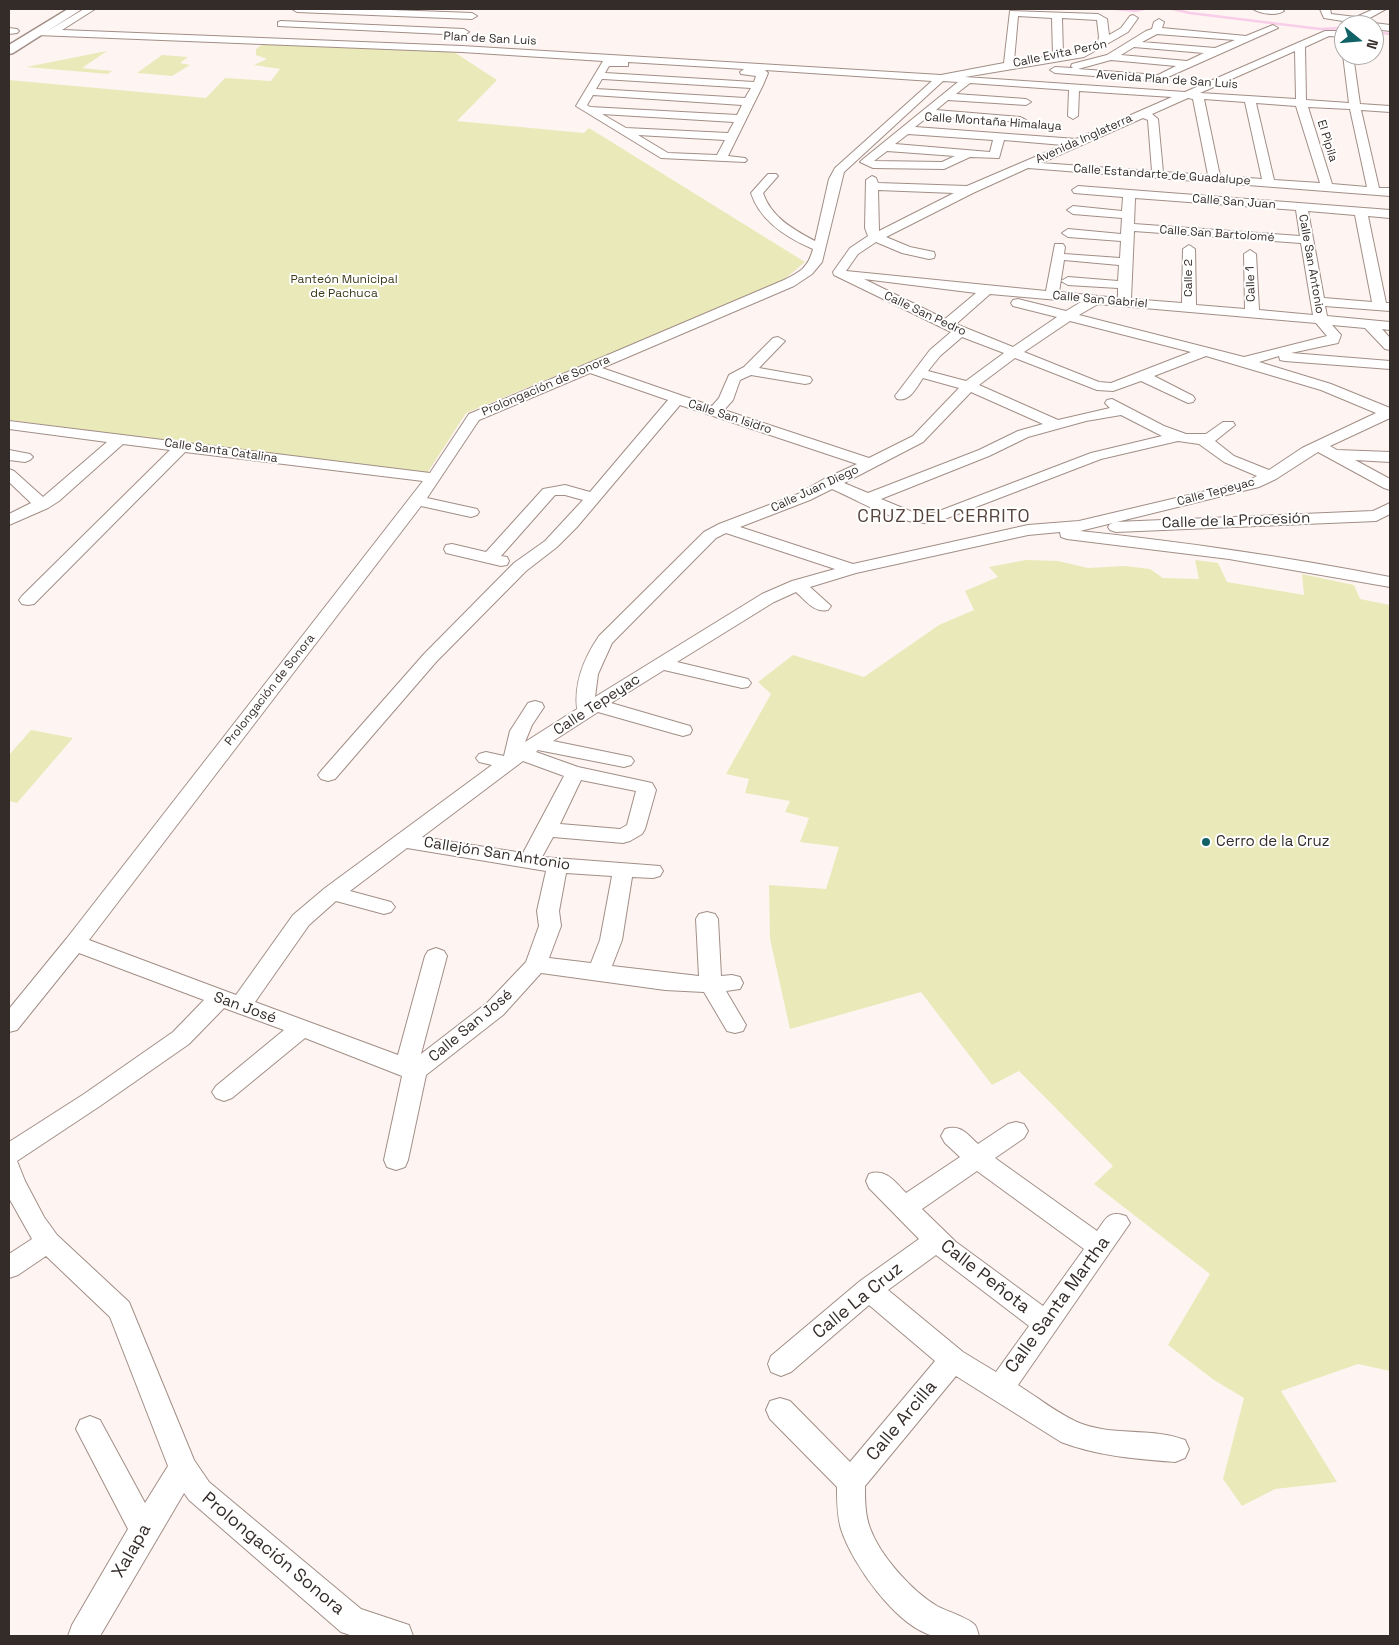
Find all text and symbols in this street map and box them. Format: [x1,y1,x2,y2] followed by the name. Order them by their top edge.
[1334,15,1384,65] north arrow
[443,29,537,49] street label: Plan de San Luis
[1012,37,1108,71] street label: Calle Evita Perón
[1362,37,1382,51] text: N
[1096,68,1238,92] street label: Avenida Plan de San Luis
[924,110,1062,134] street label: Calle Montaña Himalaya
[1033,111,1135,167] street label: Avenida Inglaterra
[1314,118,1340,164] street label: El Pìpila
[1073,162,1251,188] street label: Calle Estandarte de Guadalupe
[1192,192,1276,212] street label: Calle San Juan
[1295,213,1327,315] street label: Calle San Antonio
[1159,223,1275,245] street label: Calle San Bartolomé
[1182,259,1196,297] street label: Calle 2
[1243,266,1259,302] street label: Calle 1
[290,273,398,301] park label: Panteón Municipal de Pachuca
[882,289,968,339] street label: Calle San Pedro
[1052,289,1148,311] street label: Calle San Gabriel
[480,352,612,420] street label: Prolongación de Sonora
[686,397,774,437] street label: Calle San Isidro
[163,436,279,466] street label: Calle Santa Catalina
[769,462,861,516] street label: Calle Juan Diego
[1176,475,1256,509] street label: Calle Tepeyac
[855,506,1033,528] district label: CRUZ DEL CERRITO
[1162,509,1310,533] street label: Calle de la Procesión
[222,631,318,749] street label: Prolongación de Sonora
[550,670,644,740] street label: Calle Tepeyac
[1216,833,1330,851] place label: Cerro de la Cruz
[423,834,571,874] street label: Callejón San Antonio
[1200,836,1212,848] marker: Cerro de la Cruz
[425,986,517,1066] street label: Calle San José
[211,988,279,1028] street label: San José
[1001,1232,1115,1378] street label: Calle Santa Martha
[936,1235,1034,1319] street label: Calle Peñota
[809,1258,907,1344] street label: Calle La Cruz
[862,1376,942,1466] street label: Calle Arcilla
[197,1488,349,1620] street label: Prolongación Sonora
[108,1520,156,1582] street label: Xalapa

